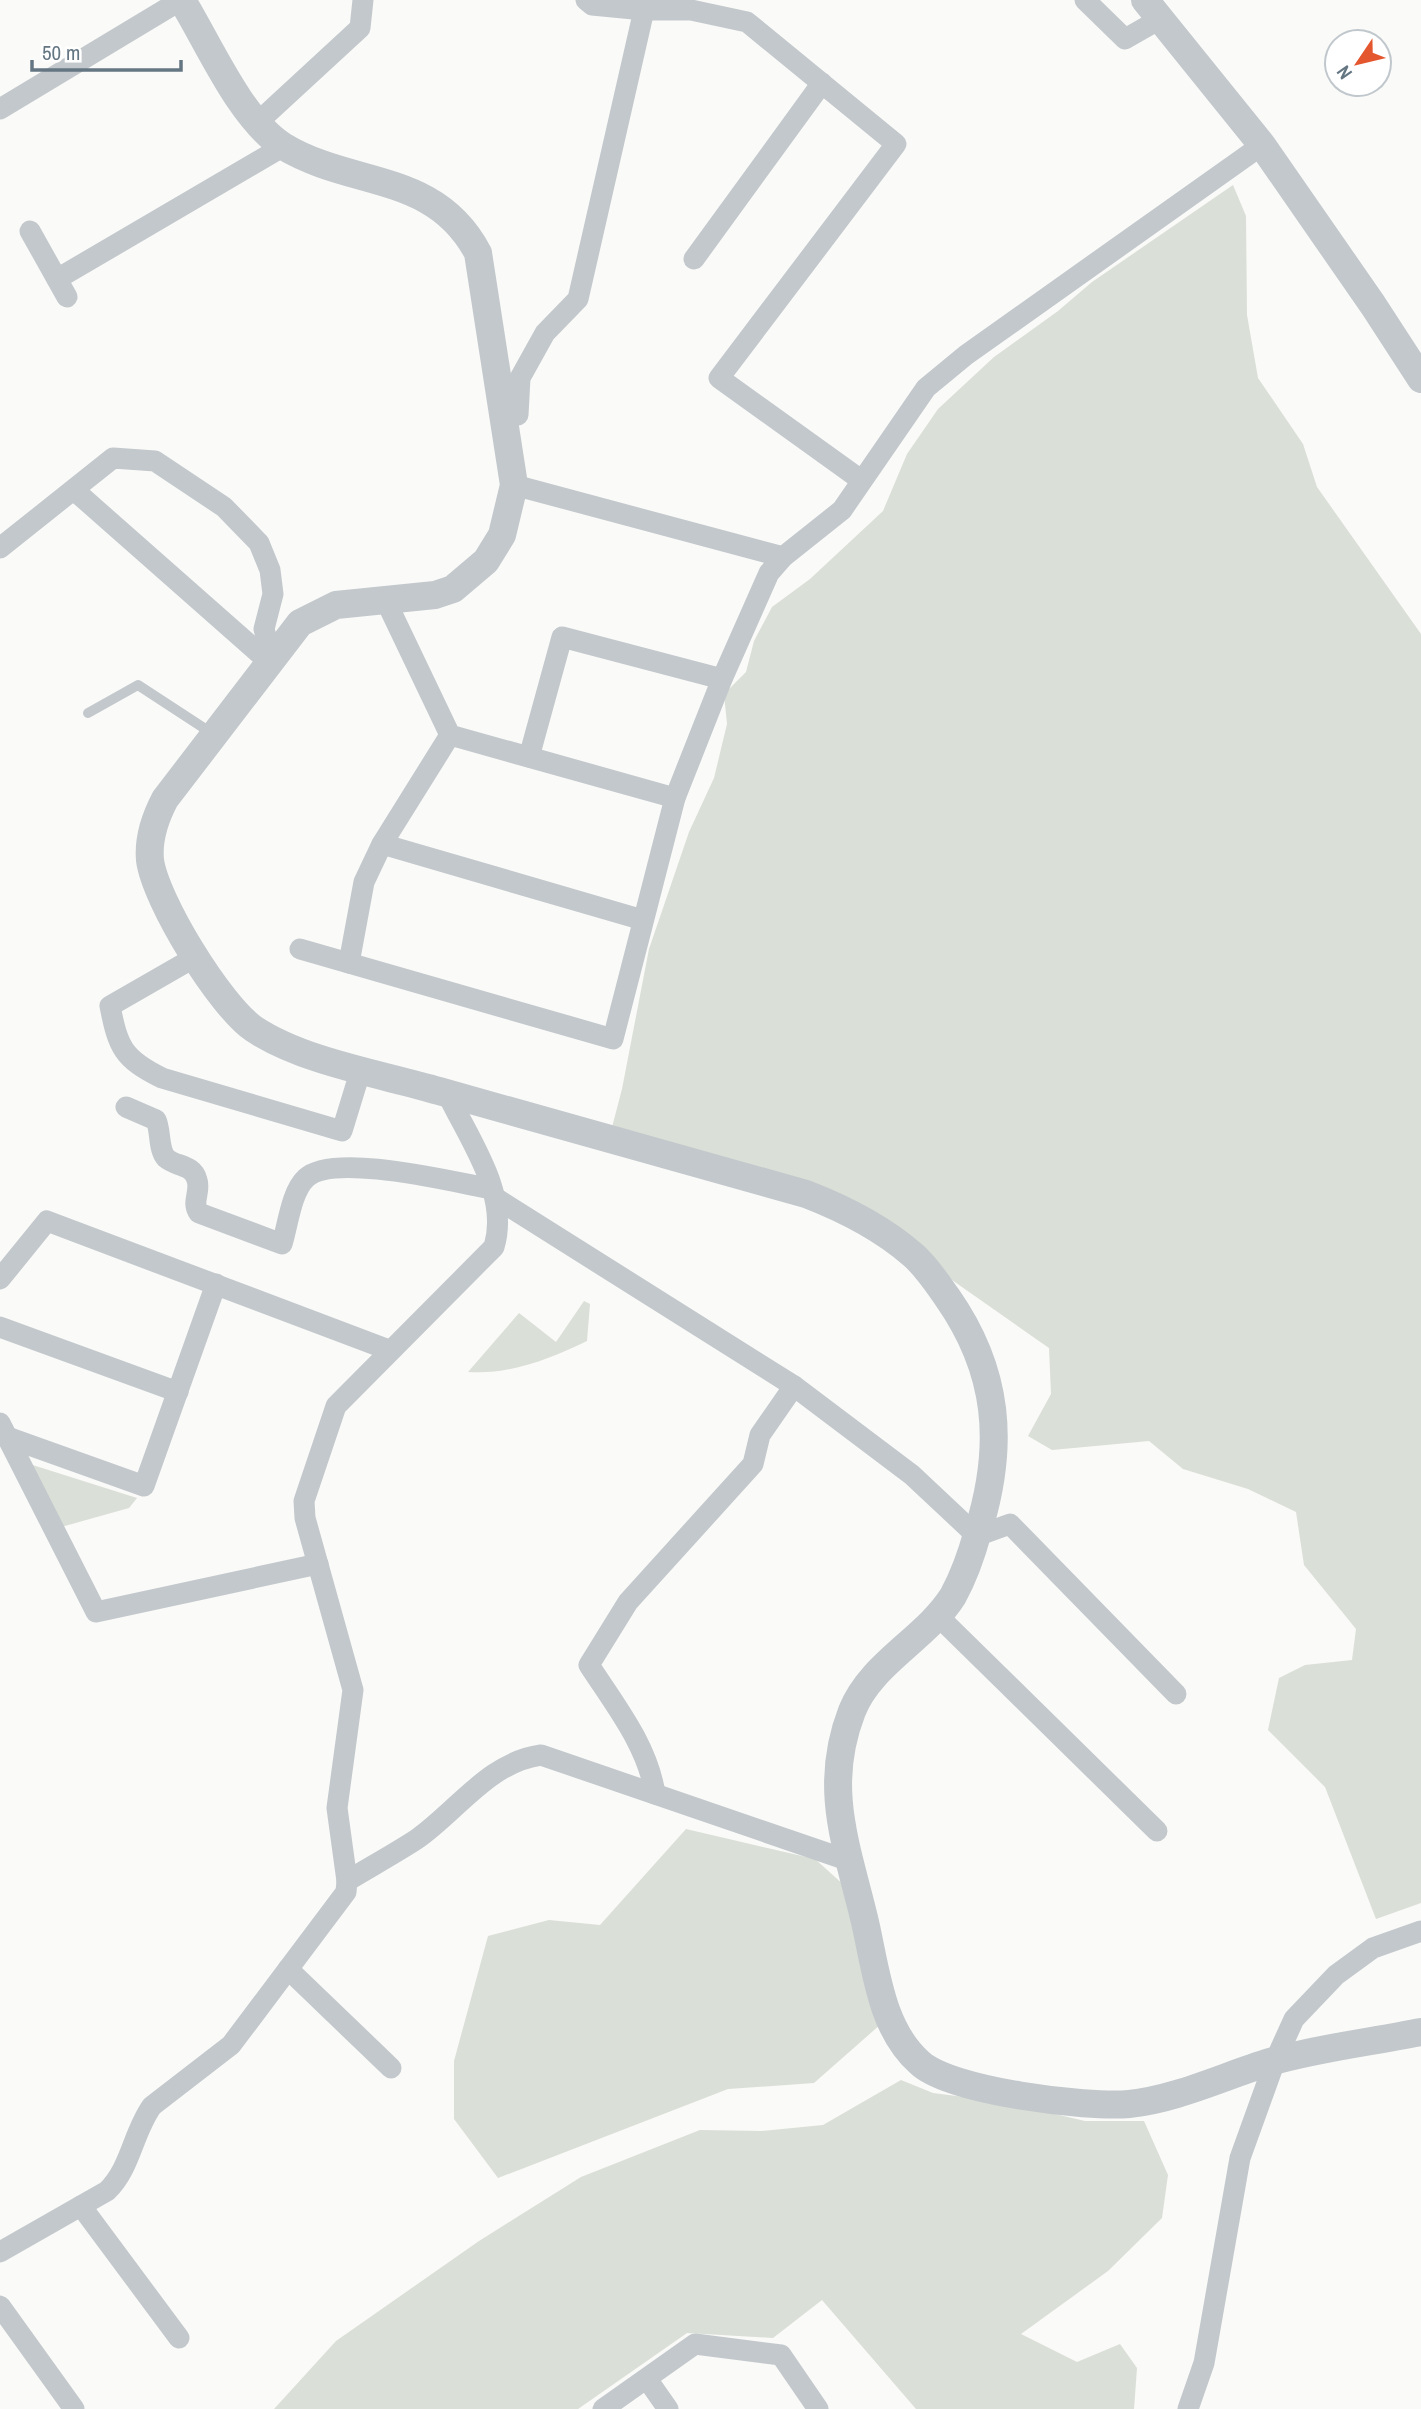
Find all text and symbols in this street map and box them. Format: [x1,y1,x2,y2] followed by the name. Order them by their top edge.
[32,28,180,72] scale bar
[1323,28,1393,98] north arrow
[42,38,80,67] text: 50 m
[1330,61,1358,85] text: N

